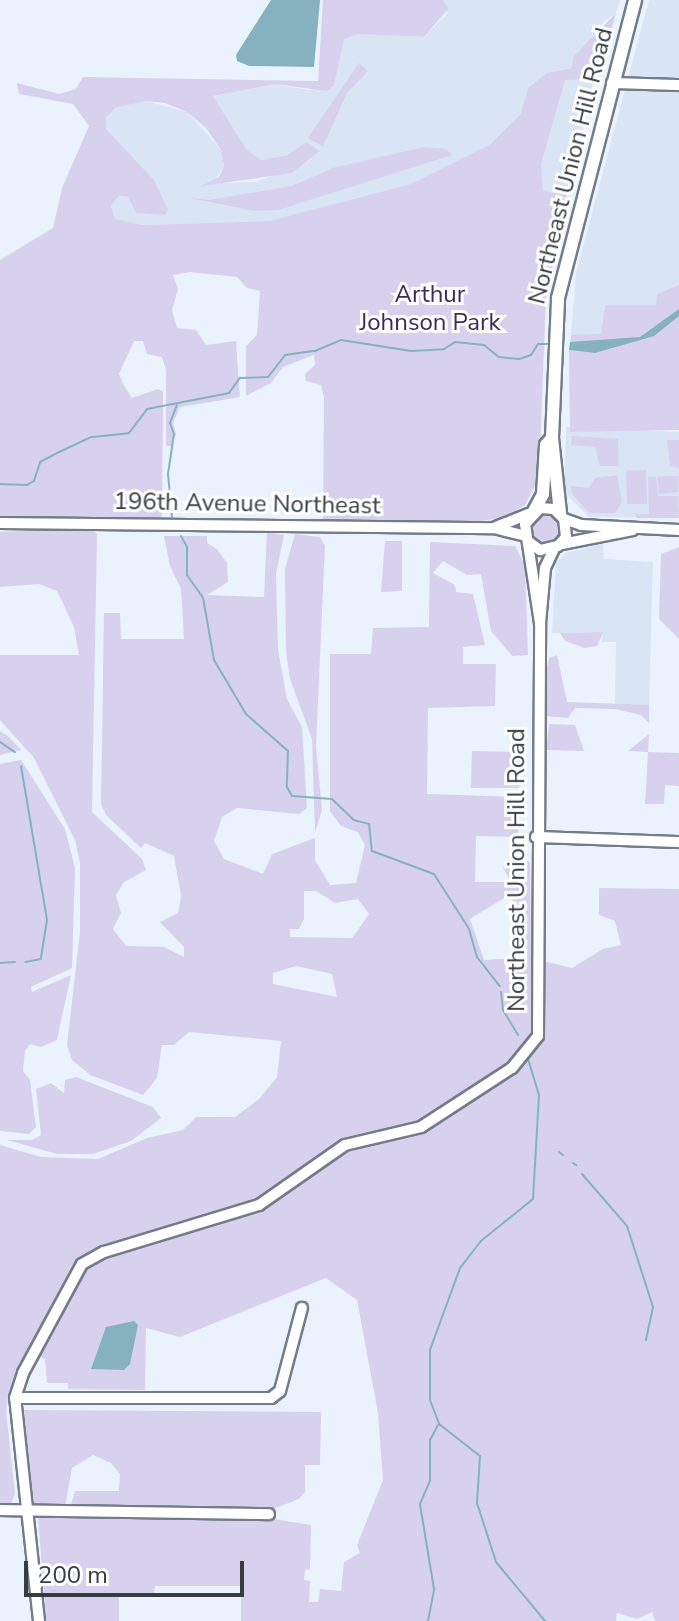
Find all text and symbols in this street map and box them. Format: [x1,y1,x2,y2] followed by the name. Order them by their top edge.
[523,25,619,307] street label: Northeast Union Hill Road
[360,281,500,337] park label: Arthur Johnson Park
[113,487,381,521] street label: 196th Avenue Northeast
[503,728,531,1012] street label: Northeast Union Hill Road
[28,1545,248,1595] scale bar
[38,1559,108,1591] text: 200 m

